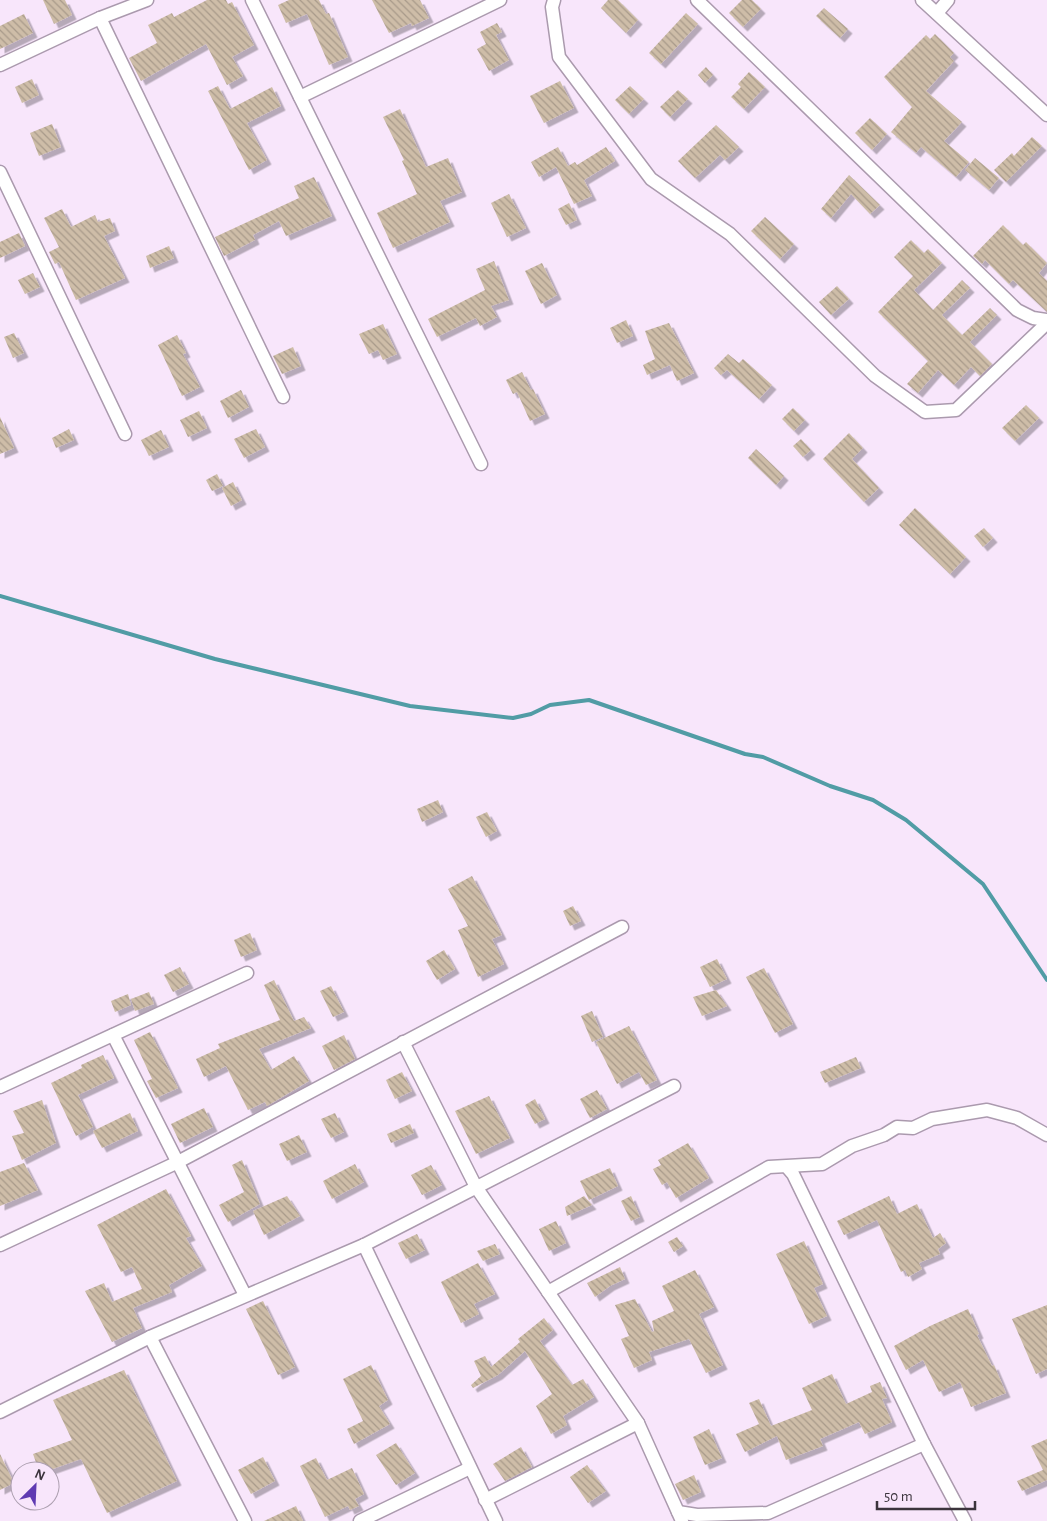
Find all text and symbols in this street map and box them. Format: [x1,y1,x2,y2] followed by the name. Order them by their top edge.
[10,1461,60,1511] north arrow
[33,1467,47,1483] text: N
[877,1478,974,1510] scale bar
[884,1489,913,1504] text: 50 m

